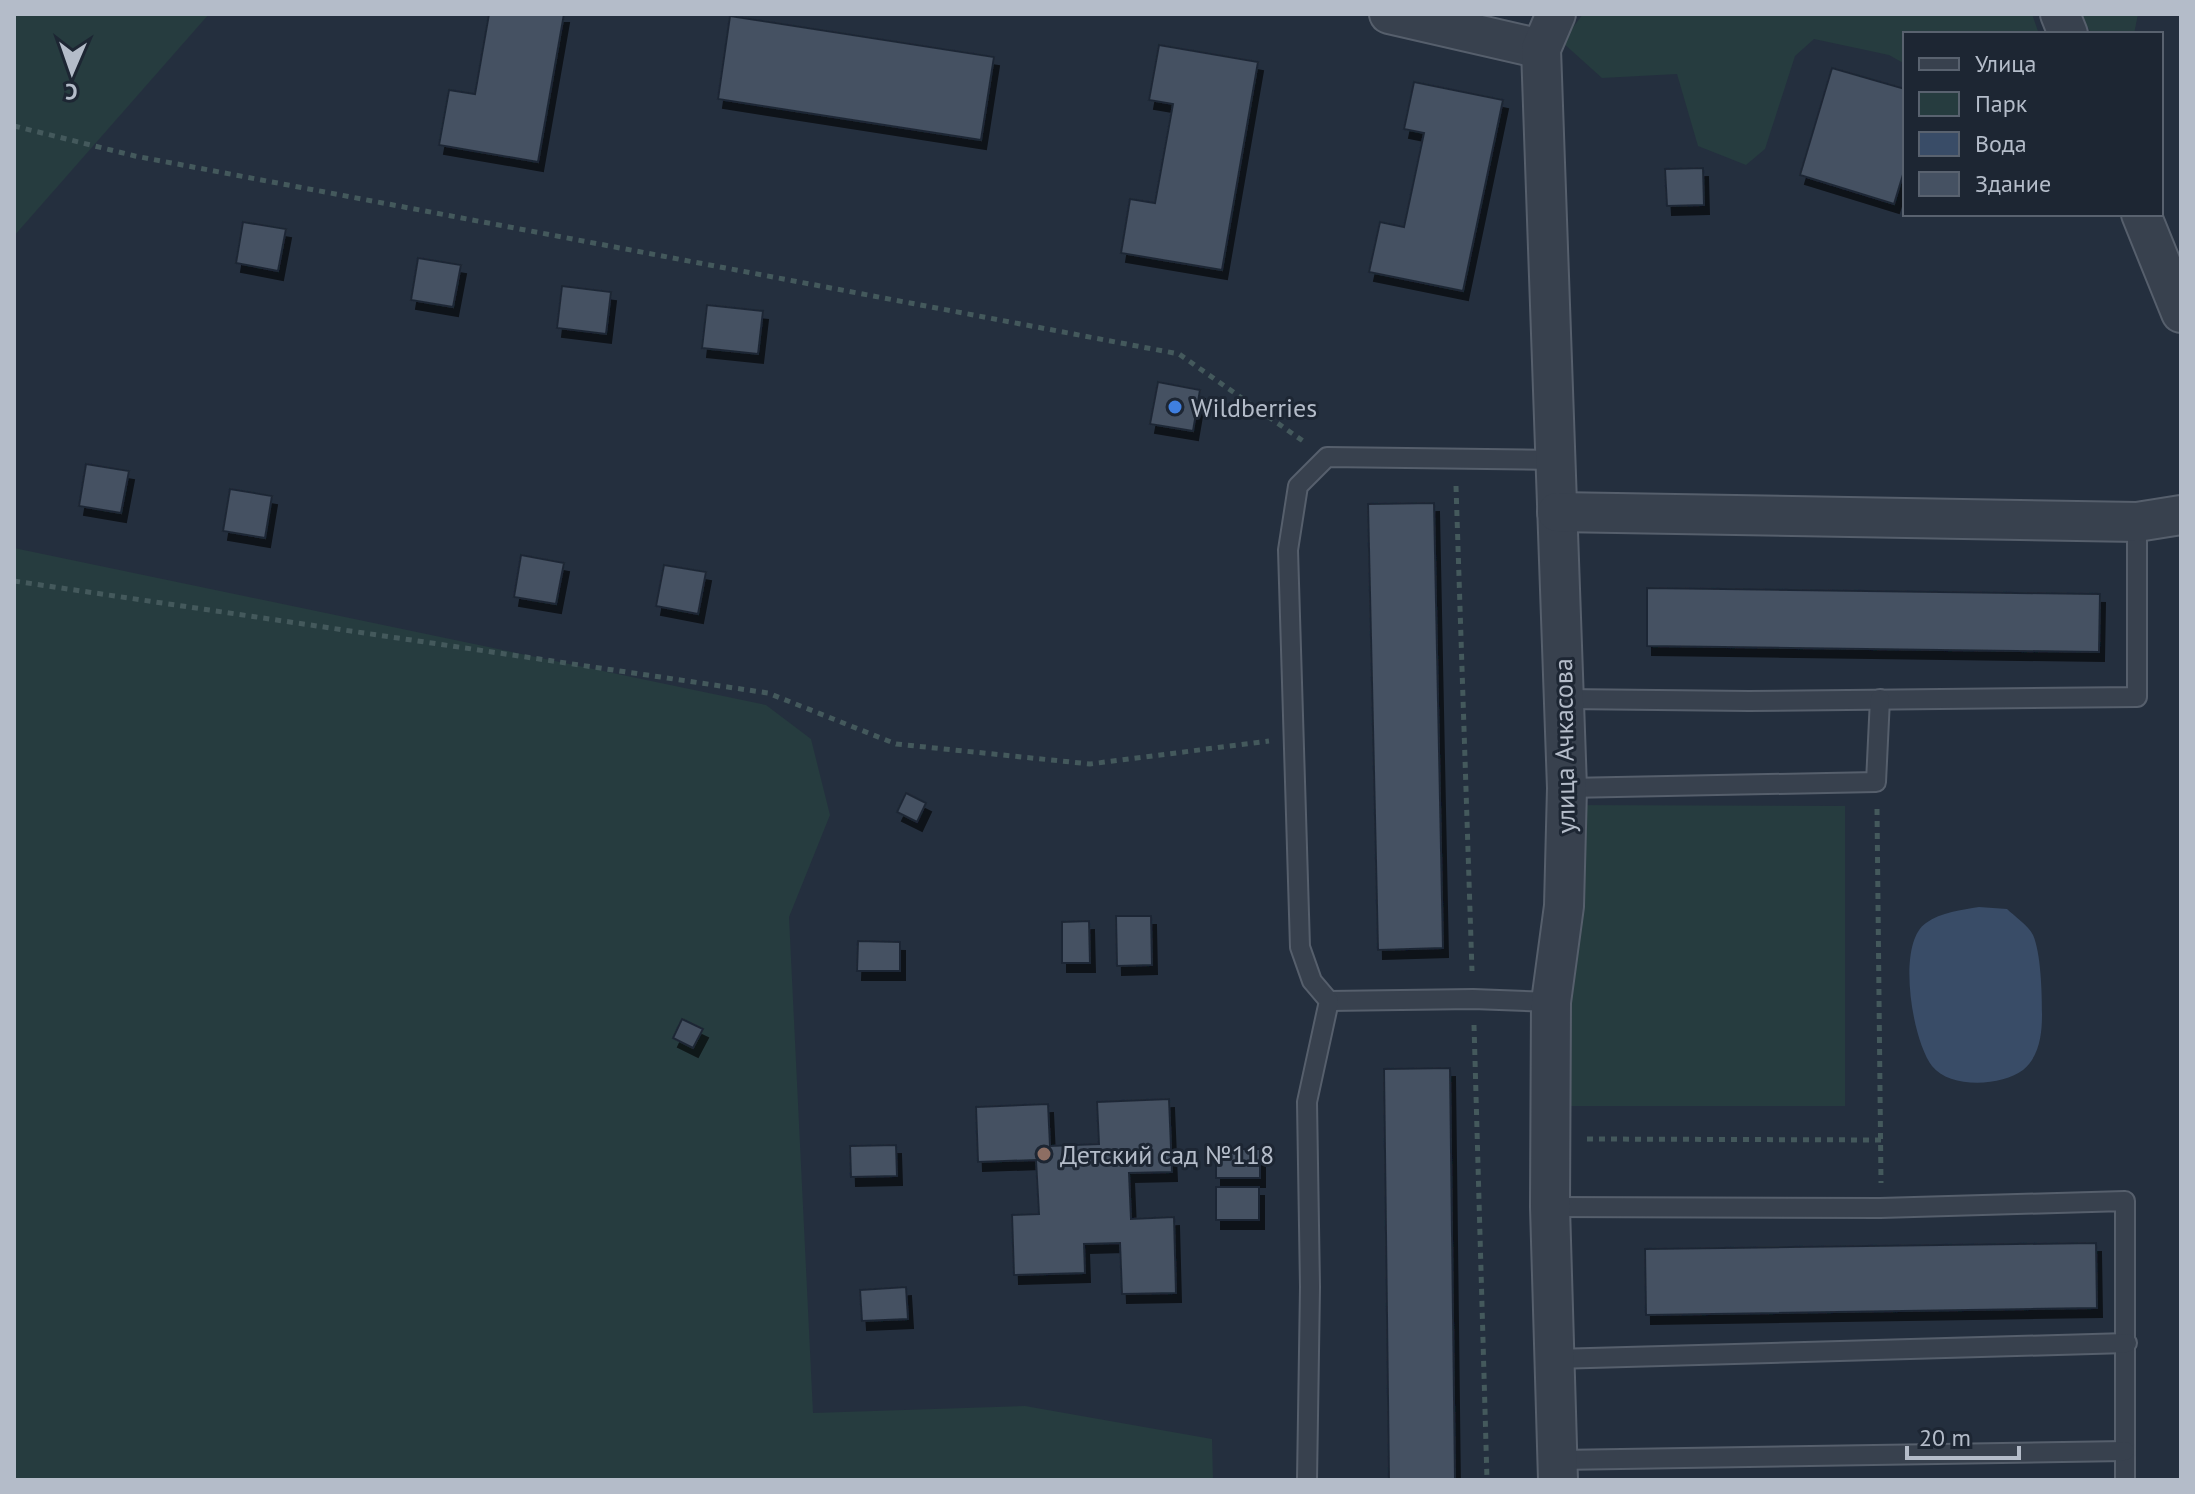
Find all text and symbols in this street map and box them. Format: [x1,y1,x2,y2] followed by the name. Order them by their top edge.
[32,32,112,112] north arrow
[1903,32,2163,216] legend
[1975,48,2036,79] text: Улица
[65,78,78,106] text: С
[1975,88,2028,119] text: Парк
[1975,128,2027,159] text: Вода
[1975,168,2051,199] text: Здание
[1191,391,1317,424] place label: Wildberries
[1166,398,1184,416] marker: Wildberries
[1546,658,1582,834] street label: улица Ачкасова
[1060,1138,1274,1171] place label: Детский сад №118
[1035,1145,1053,1163] marker: Детский сад №118
[1907,1410,2019,1460] scale bar
[1919,1422,1971,1453] text: 20 m

